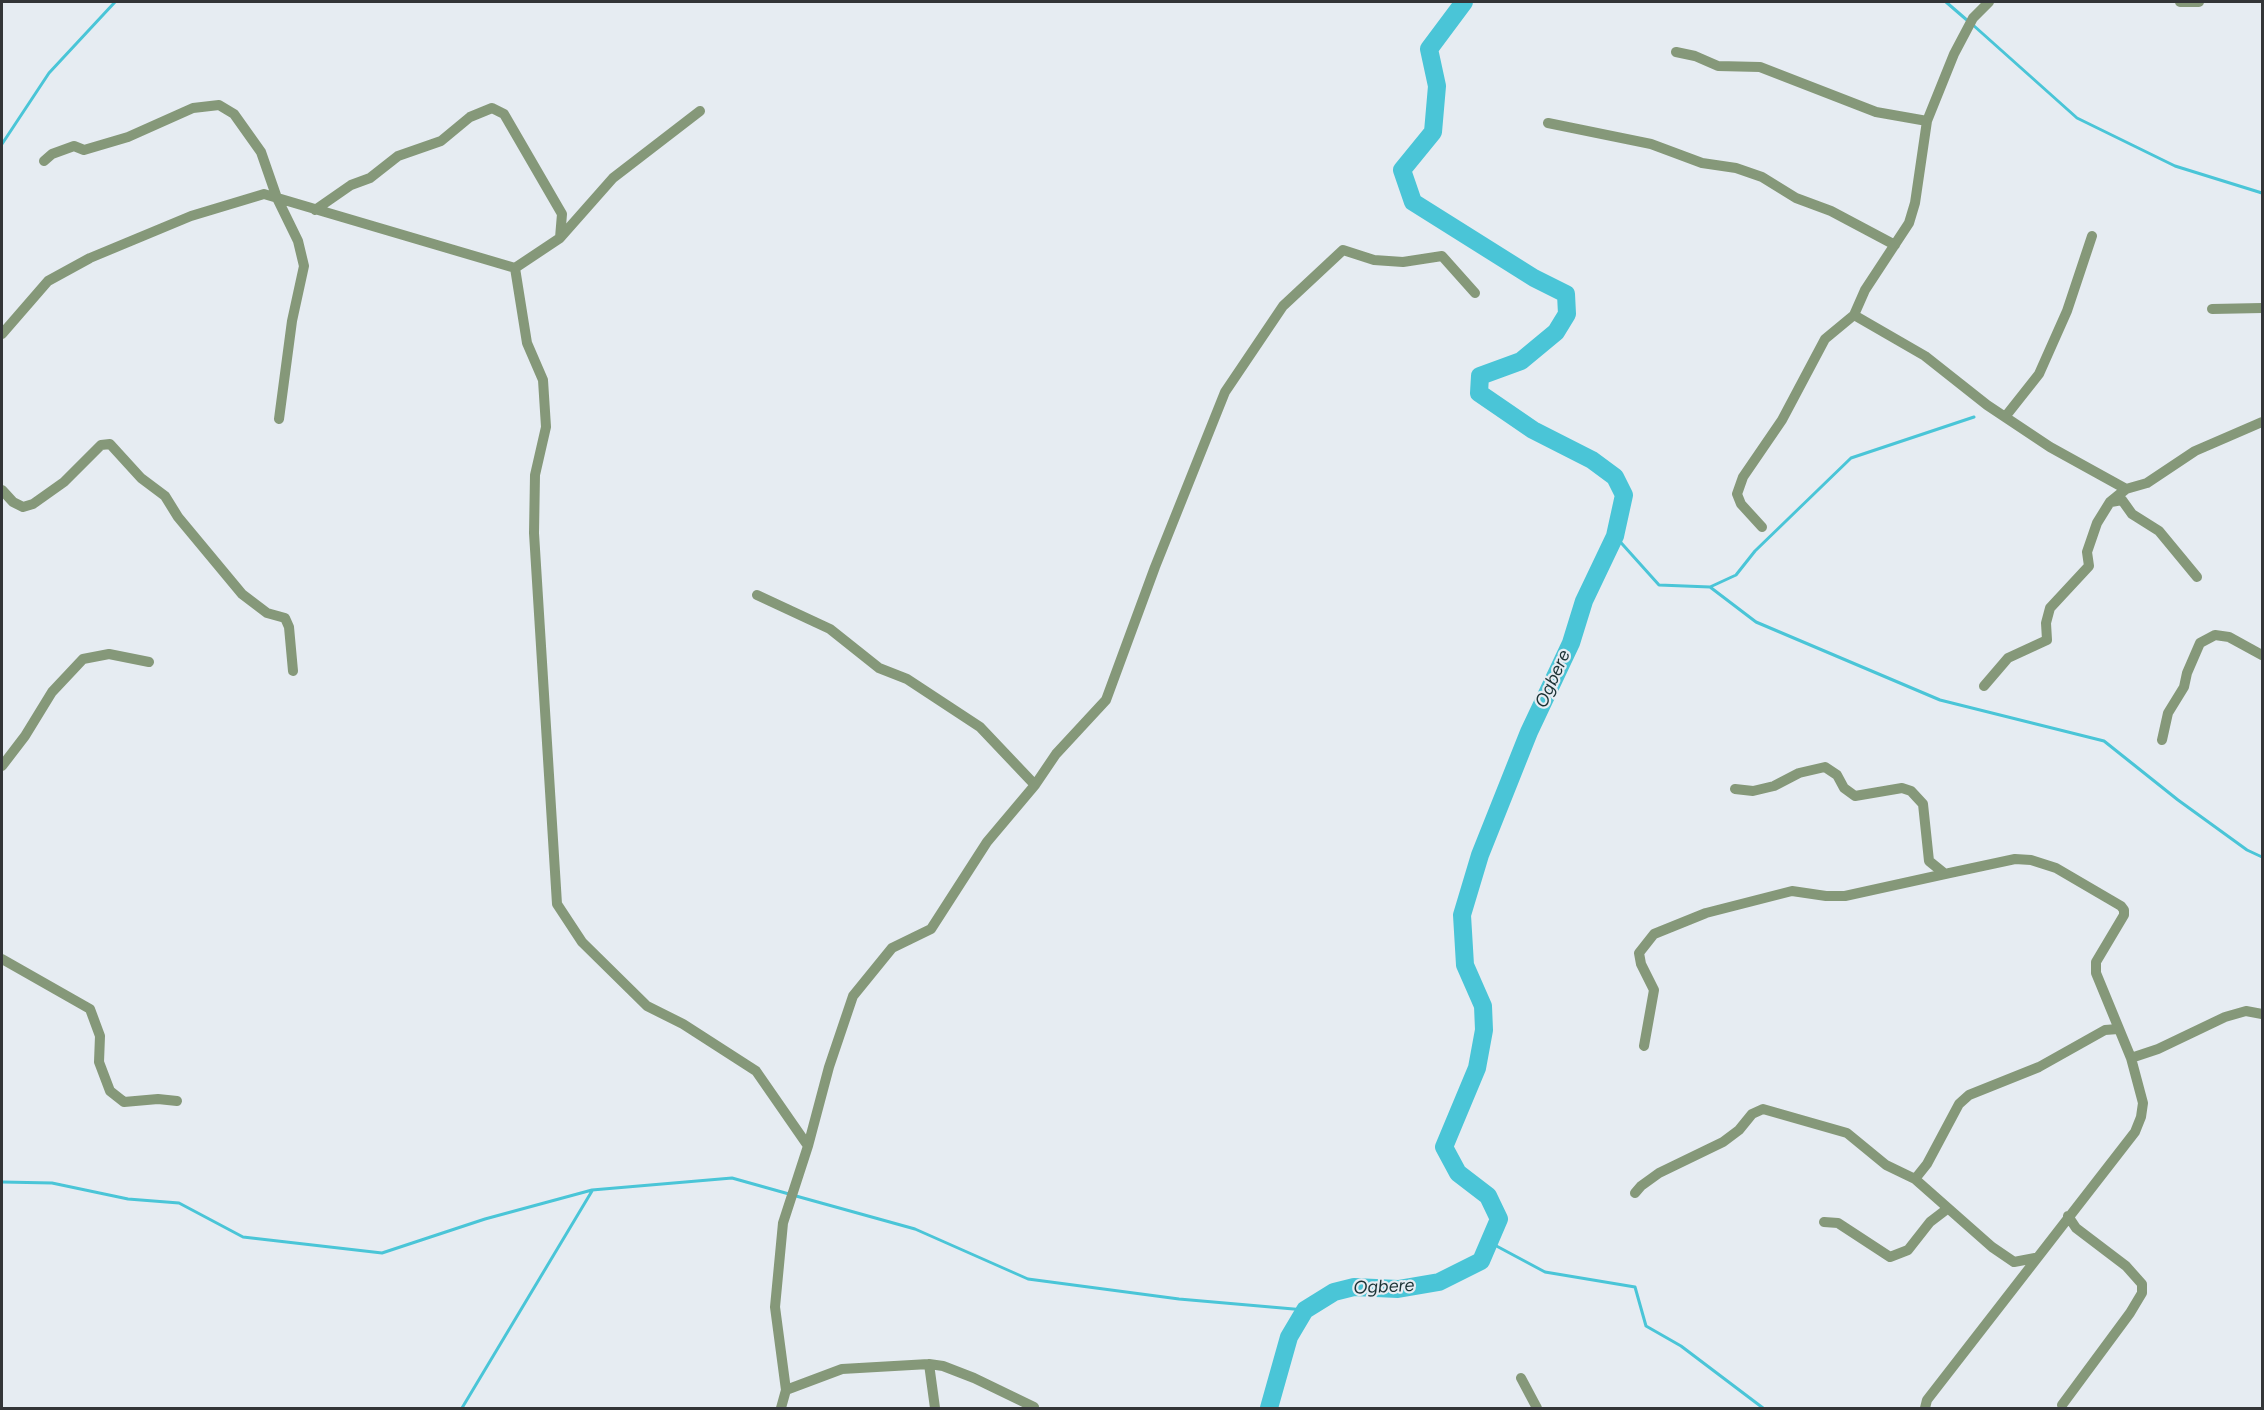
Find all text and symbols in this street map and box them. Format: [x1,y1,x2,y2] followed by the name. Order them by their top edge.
[1531,647,1575,711] water label: Ogbere
[1353,1275,1415,1299] water label: Ogbere

